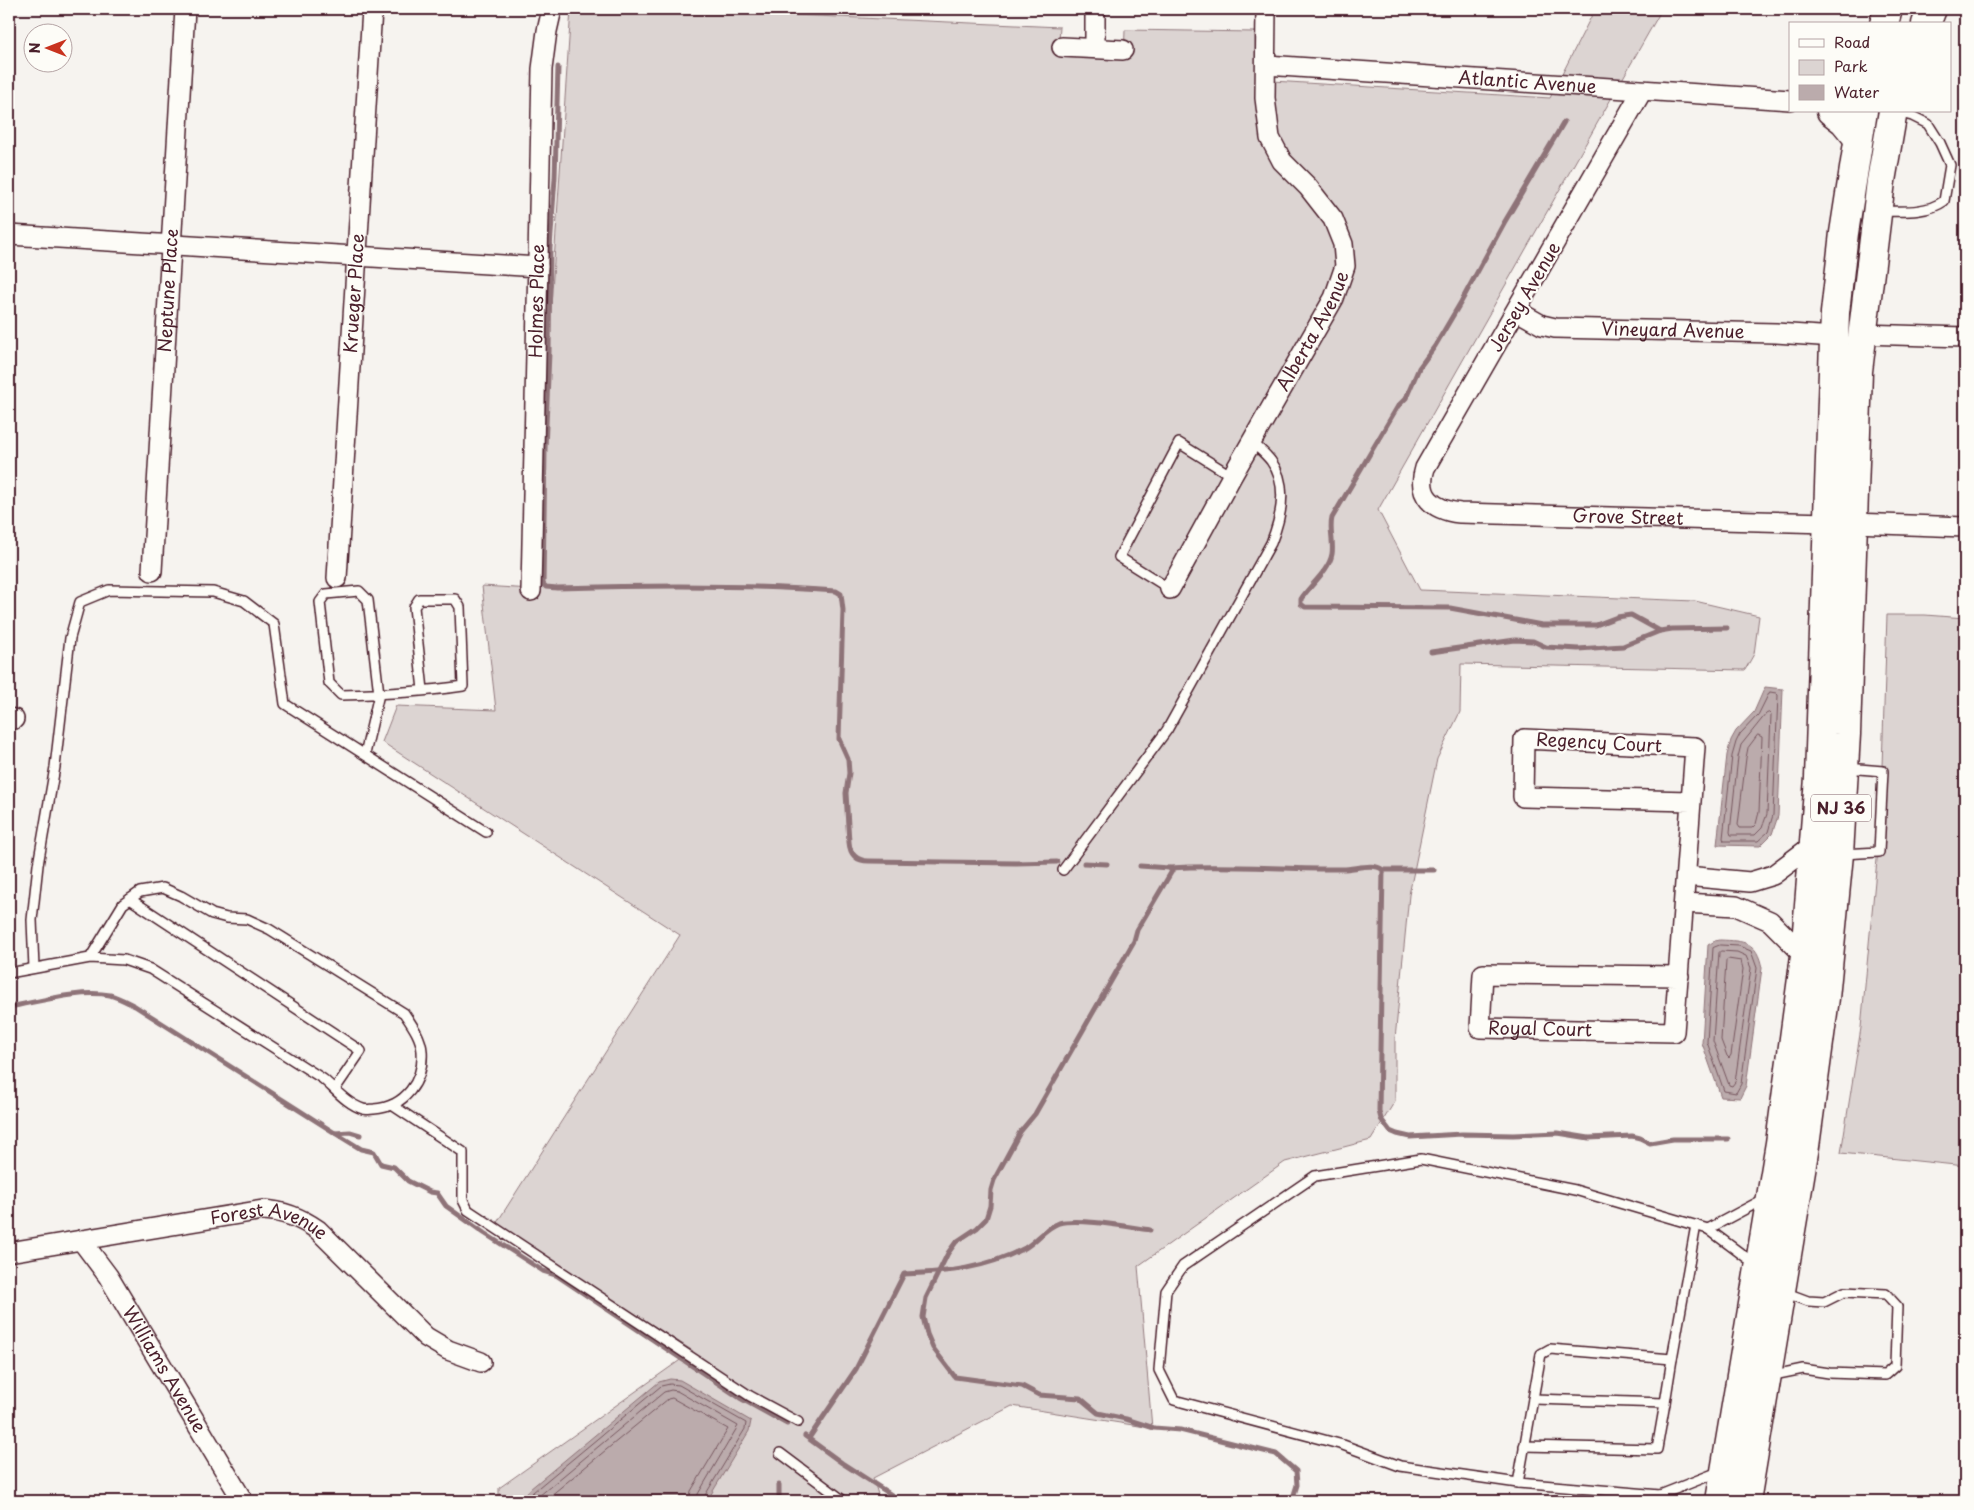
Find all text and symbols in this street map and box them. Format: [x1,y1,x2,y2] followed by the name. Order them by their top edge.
[22,22,72,72] north arrow
[1789,22,1952,112] legend
[1834,30,1870,53] text: Road
[24,42,45,54] text: N
[1834,54,1868,77] text: Park
[1458,63,1598,99] street label: Atlantic Avenue
[1834,80,1879,103] text: Water
[150,228,184,353] street label: Neptune Place
[336,233,370,354] street label: Krueger Place
[1481,236,1566,356] street label: Jersey Avenue
[521,244,550,358] street label: Holmes Place
[1269,267,1354,396] street label: Alberta Avenue
[1601,314,1745,344] street label: Vineyard Avenue
[1572,501,1684,531] street label: Grove Street
[1535,725,1663,758] street label: Regency Court
[1811,794,1871,821] road number: NJ 36
[1488,1013,1592,1042] street label: Royal Court
[208,1195,335,1245] street label: Forest Avenue
[117,1300,214,1437] street label: Williams Avenue

